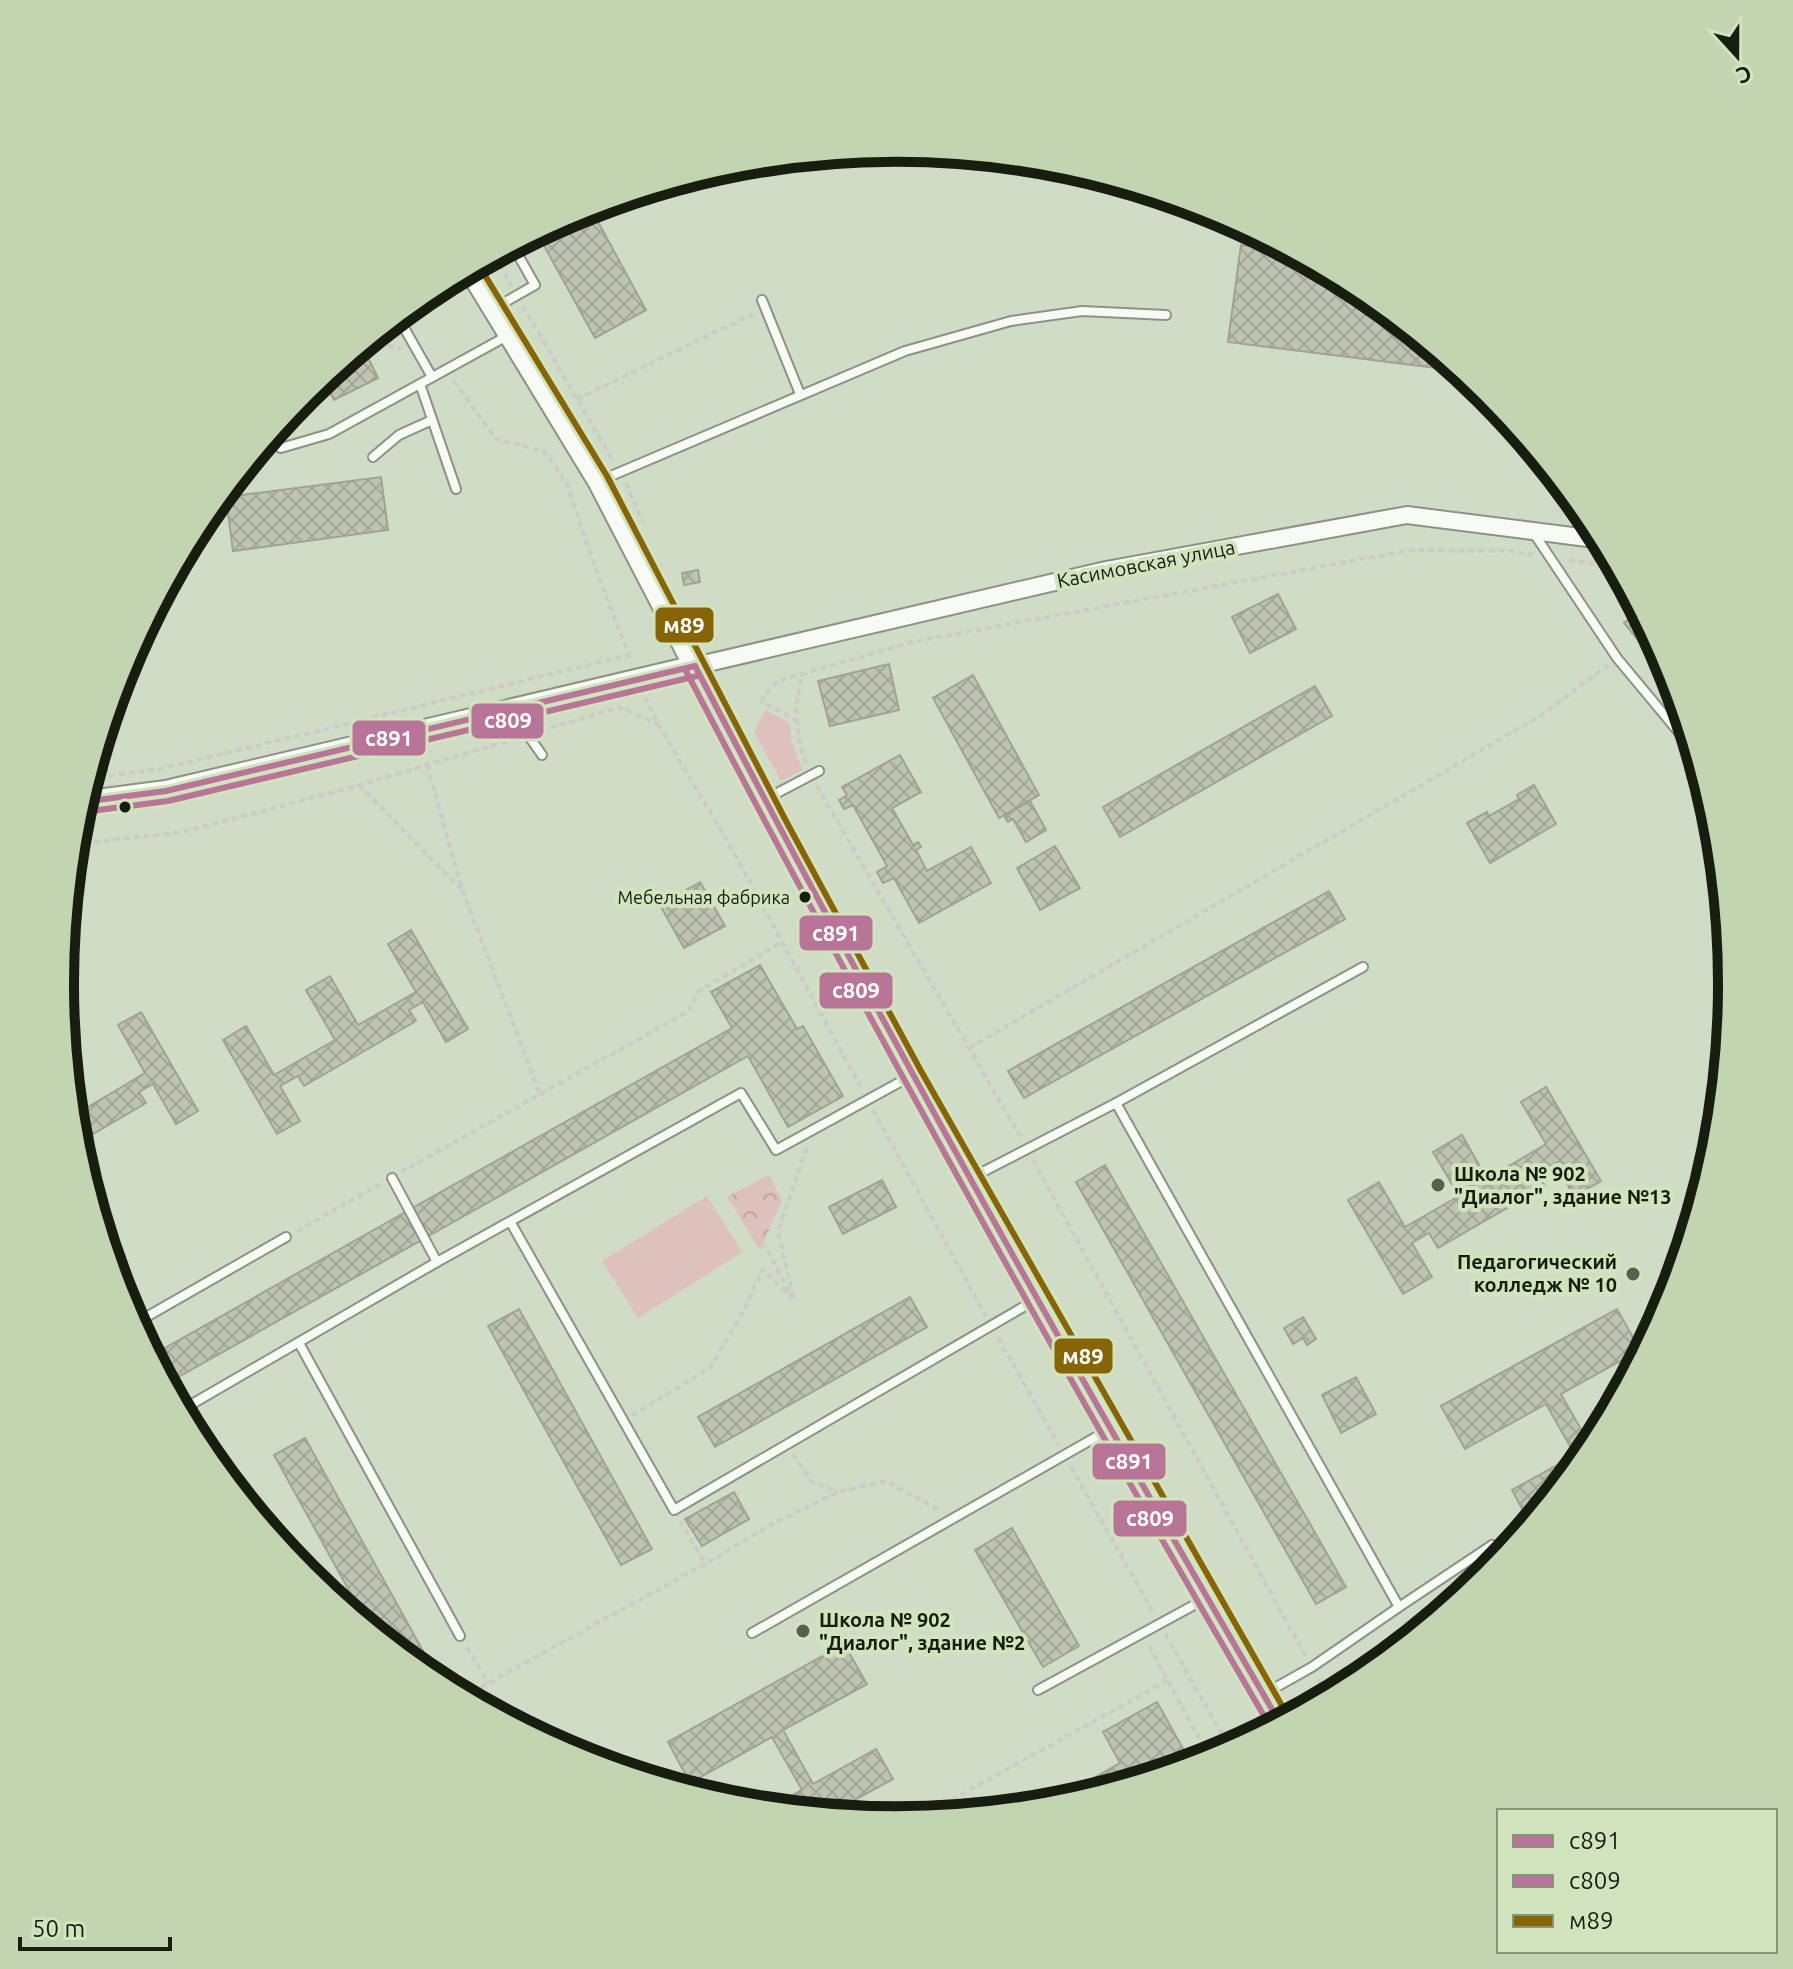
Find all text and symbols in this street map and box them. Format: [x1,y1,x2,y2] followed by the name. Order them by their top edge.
[1697,16,1777,96] north arrow
[1733,61,1755,89] text: С
[1055,535,1237,592] street label: Касимовская улица
[654,606,715,644] line badge: м89
[663,612,705,637] text: м89
[470,702,545,740] line badge: с809
[484,707,532,732] text: с809
[351,719,427,757] line badge: с891
[365,725,413,750] text: с891
[117,799,133,815] unlabelled marker
[617,887,790,907] place label: Мебельная фабрика
[797,889,813,905] marker: Мебельная фабрика
[798,914,874,952] line badge: с891
[812,920,860,945] text: с891
[818,971,894,1010] line badge: с809
[832,977,880,1002] text: с809
[1454,1162,1672,1208] place label: Школа № 902 "Диалог", здание №13
[1429,1176,1447,1194] marker: Школа № 902 "Диалог", здание №13
[1457,1250,1617,1296] place label: Педагогический колледж № 10
[1624,1265,1642,1283] marker: Педагогический колледж № 10
[1053,1337,1114,1375] line badge: м89
[1062,1343,1104,1368] text: м89
[1091,1442,1167,1481] line badge: с891
[1105,1448,1153,1473] text: с891
[1112,1499,1188,1538] line badge: с809
[1126,1505,1174,1530] text: с809
[819,1608,1025,1654] place label: Школа № 902 "Диалог", здание №2
[794,1622,812,1640] marker: Школа № 902 "Диалог", здание №2
[1497,1809,1777,1953] legend
[1569,1827,1621,1854] text: с891
[1569,1867,1621,1894] text: с809
[20,1901,170,1951] scale bar
[1569,1907,1614,1934] text: м89
[32,1915,85,1942] text: 50 m

